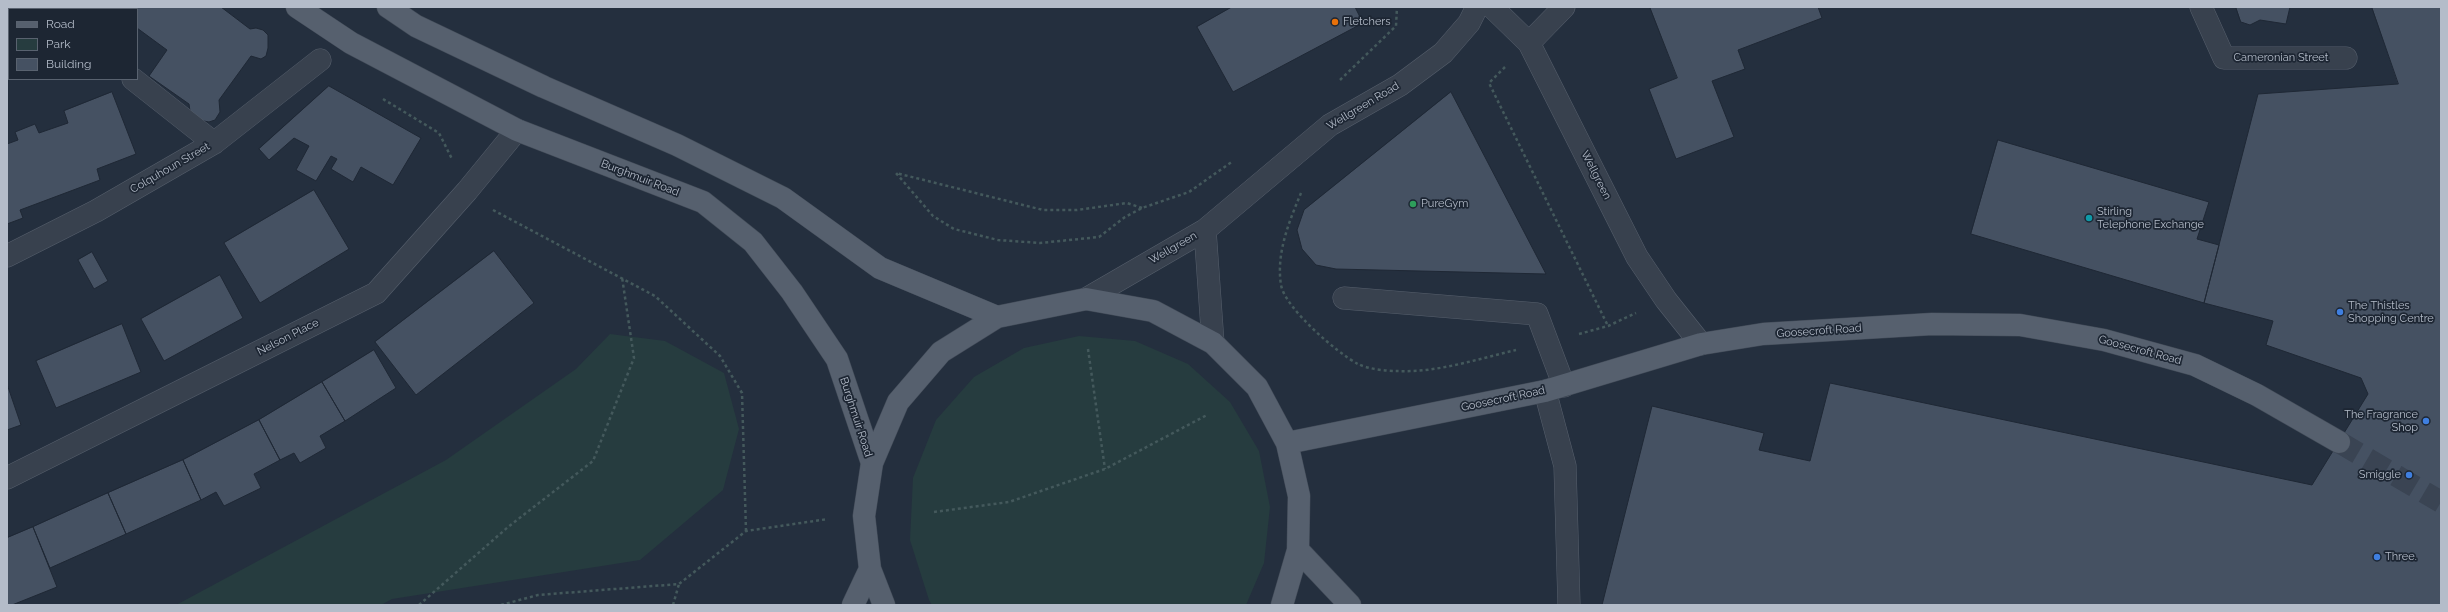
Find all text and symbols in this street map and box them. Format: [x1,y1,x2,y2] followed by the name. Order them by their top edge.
[8,8,138,80] legend
[1343,15,1391,29] place label: Fletchers
[46,17,75,31] text: Road
[1330,17,1340,27] marker: Fletchers
[46,37,71,51] text: Park
[2234,51,2328,65] street label: Cameronian Street
[46,57,92,71] text: Building
[1324,79,1402,133] street label: Wellgreen Road
[128,140,212,196] street label: Colquhoun Street
[1578,148,1614,202] street label: Wellgreen
[599,157,681,199] street label: Burghmuir Road
[1421,197,1468,211] place label: PureGym
[1408,199,1418,209] marker: PureGym
[2097,205,2204,231] place label: Stirling Telephone Exchange
[2084,213,2094,223] marker: Stirling Telephone Exchange
[1147,229,1199,267] street label: Wellgreen
[2348,299,2434,325] place label: The Thistles Shopping Centre
[2335,307,2345,317] marker: The Thistles Shopping Centre
[255,316,321,358] street label: Nelson Place
[1776,321,1862,341] street label: Goosecroft Road
[2097,333,2183,367] street label: Goosecroft Road
[837,376,875,458] street label: Burghmuir Road
[1460,384,1546,414] street label: Goosecroft Road
[2344,408,2418,434] place label: The Fragrance Shop
[2421,416,2431,426] marker: The Fragrance Shop
[2359,468,2401,482] place label: Smiggle
[2404,470,2414,480] marker: Smiggle
[2385,550,2417,564] place label: Three.
[2372,552,2382,562] marker: Three.

